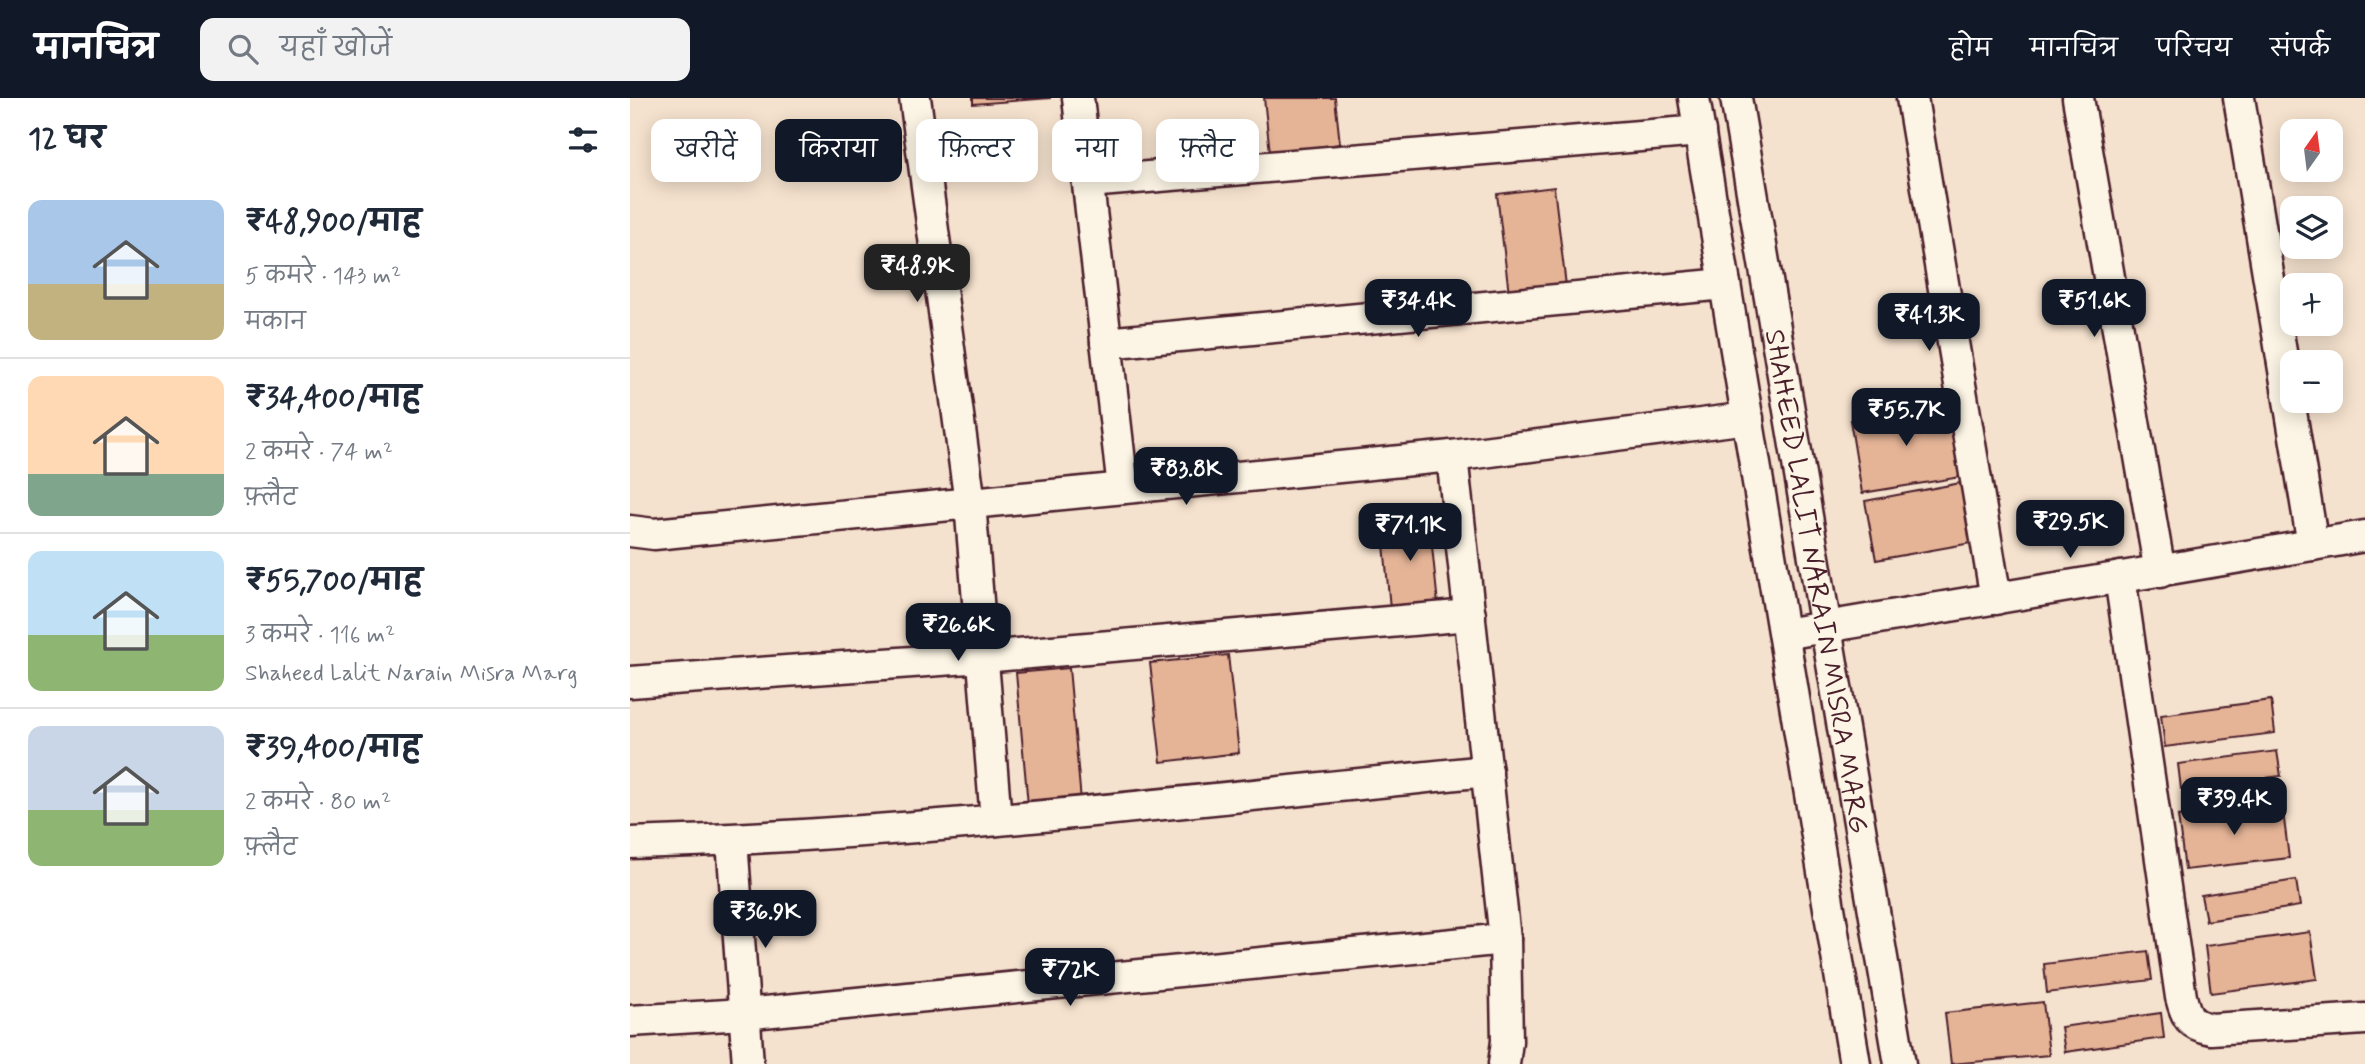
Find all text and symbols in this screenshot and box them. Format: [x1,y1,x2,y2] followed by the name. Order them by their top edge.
[200,18,690,81] search box
[35,27,158,71] text: मानचित्र
[224,30,262,68] icon: search
[280,32,392,66] text: यहाँ खोजें
[1949,34,1992,65] text: होम
[2030,34,2118,65] text: मानचित्र
[2156,34,2232,65] text: परिचय
[2270,34,2330,65] text: संपर्क
[651,119,761,182] chip: खरीदें
[775,119,902,182] chip: किराया
[916,119,1038,182] chip: फ़िल्टर
[1052,119,1142,182] chip: नया
[1156,119,1259,182] chip: फ़्लैट
[2280,119,2343,182] north arrow
[2280,119,2343,413] map controls
[28,120,105,159] text: 12 घर
[564,121,602,159] icon: filters
[2280,196,2343,259] button: layers
[245,203,422,242] text: ₹48,900/माह
[84,228,168,312] icon: home
[860,244,974,304] pin: ₹48.9K
[880,252,954,282] text: ₹48.9K
[245,262,401,292] text: 5 कमरे · 143 m²
[2280,273,2343,336] button: +
[1361,280,1475,339] pin: ₹34.4K
[2037,280,2151,339] pin: ₹51.6K
[1381,287,1455,317] text: ₹34.4K
[2058,287,2130,317] text: ₹51.6K
[1872,294,1986,353] pin: ₹41.3K
[1894,301,1964,331] text: ₹41.3K
[245,308,306,338] text: मकान
[1755,327,1877,836] street label: SHAHEED LALIT NARAIN MISRA MARG
[2280,350,2343,413] button: −
[245,379,421,418] text: ₹34,400/माह
[1849,388,1963,448] pin: ₹55.7K
[1868,396,1944,426] text: ₹55.7K
[84,404,168,488] icon: home
[245,438,393,468] text: 2 कमरे · 74 m²
[1129,448,1243,507] pin: ₹83.8K
[1150,455,1222,485] text: ₹83.8K
[245,484,297,514] text: फ़्लैट
[2013,500,2127,560] pin: ₹29.5K
[1353,504,1467,563] pin: ₹71.1K
[2032,508,2108,538] text: ₹29.5K
[1375,511,1445,541] text: ₹71.1K
[245,562,423,601] text: ₹55,700/माह
[84,579,168,663] icon: home
[901,603,1015,663] pin: ₹26.6K
[922,611,994,641] text: ₹26.6K
[245,621,395,651] text: 3 कमरे · 116 m²
[245,659,578,689] text: Shaheed Lalit Narain Misra Marg
[245,729,421,768] text: ₹39,400/माह
[84,754,168,838] icon: home
[2177,778,2291,837] pin: ₹39.4K
[2197,785,2271,815] text: ₹39.4K
[245,788,391,818] text: 2 कमरे · 80 m²
[245,834,297,864] text: फ़्लैट
[708,890,822,950] pin: ₹36.9K
[729,898,801,928] text: ₹36.9K
[1029,948,1111,1008] pin: ₹72K
[1041,956,1099,986] text: ₹72K

